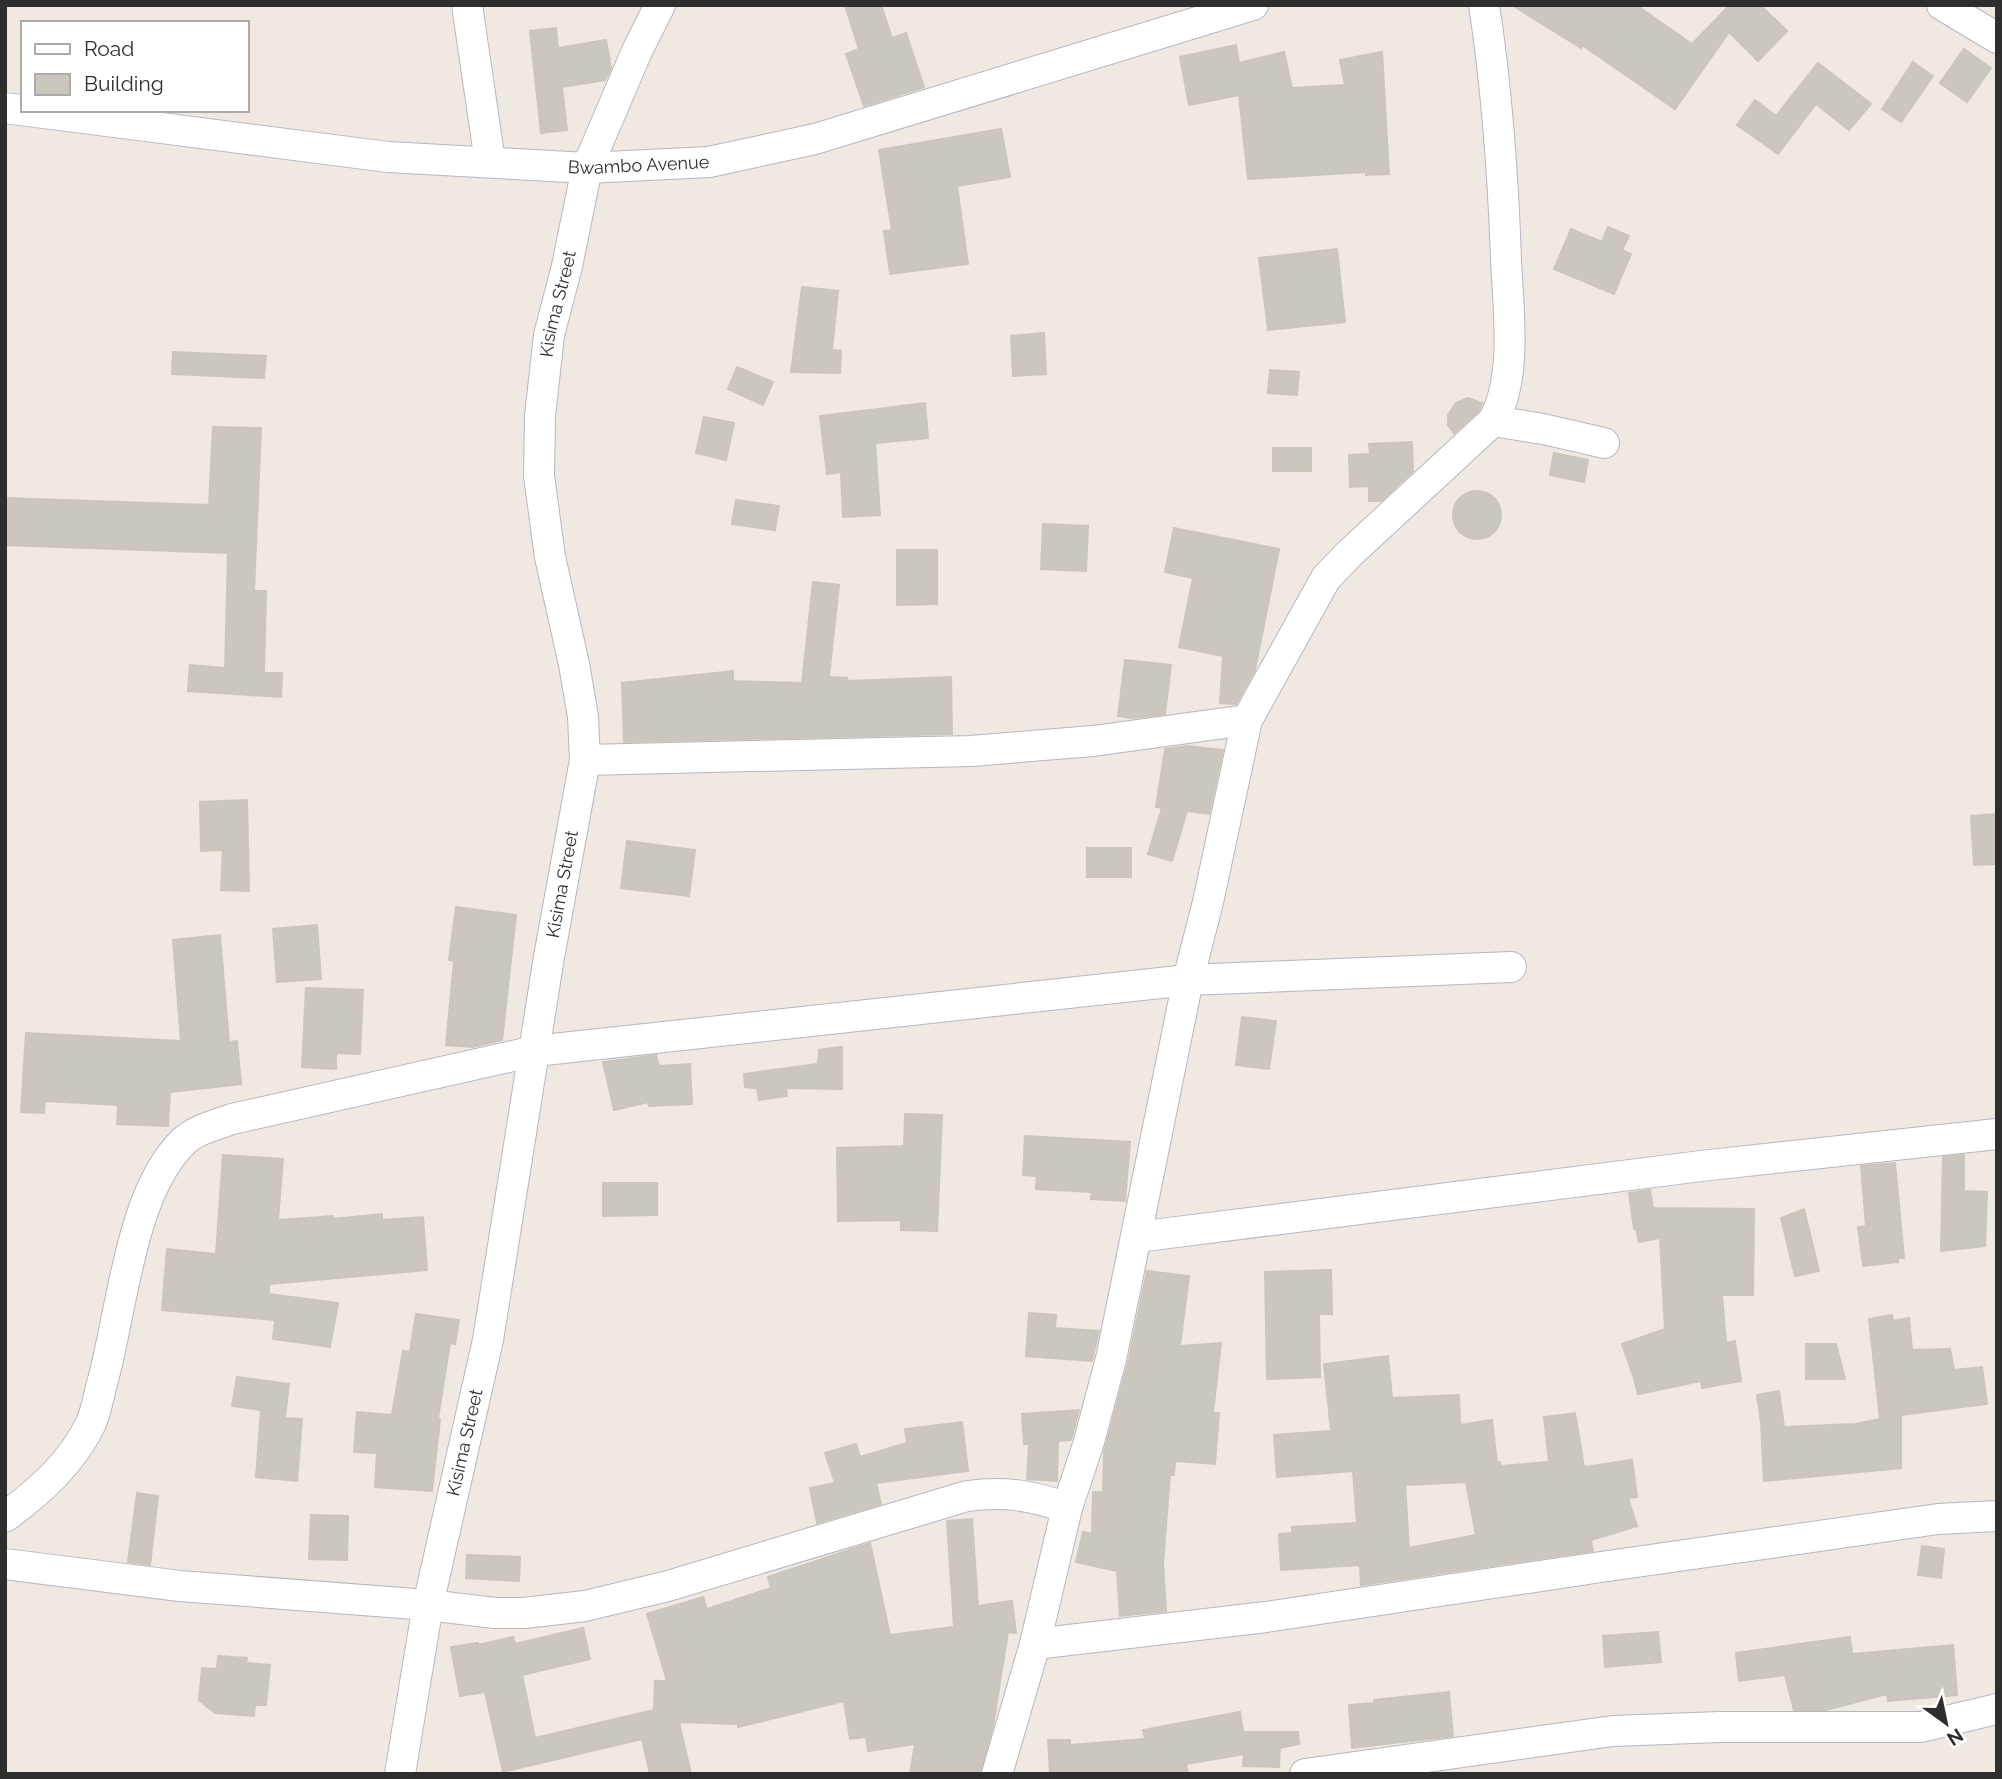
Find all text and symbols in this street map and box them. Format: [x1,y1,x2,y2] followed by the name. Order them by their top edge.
[21,21,248,112] legend
[84,36,134,61] text: Road
[84,71,164,96] text: Building
[567,151,710,178] street label: Bwambo Avenue
[536,249,580,358] street label: Kisima Street
[542,828,582,939] street label: Kisima Street
[442,1387,487,1498] street label: Kisima Street
[1911,1688,1981,1758] north arrow
[1943,1724,1967,1750] text: N

